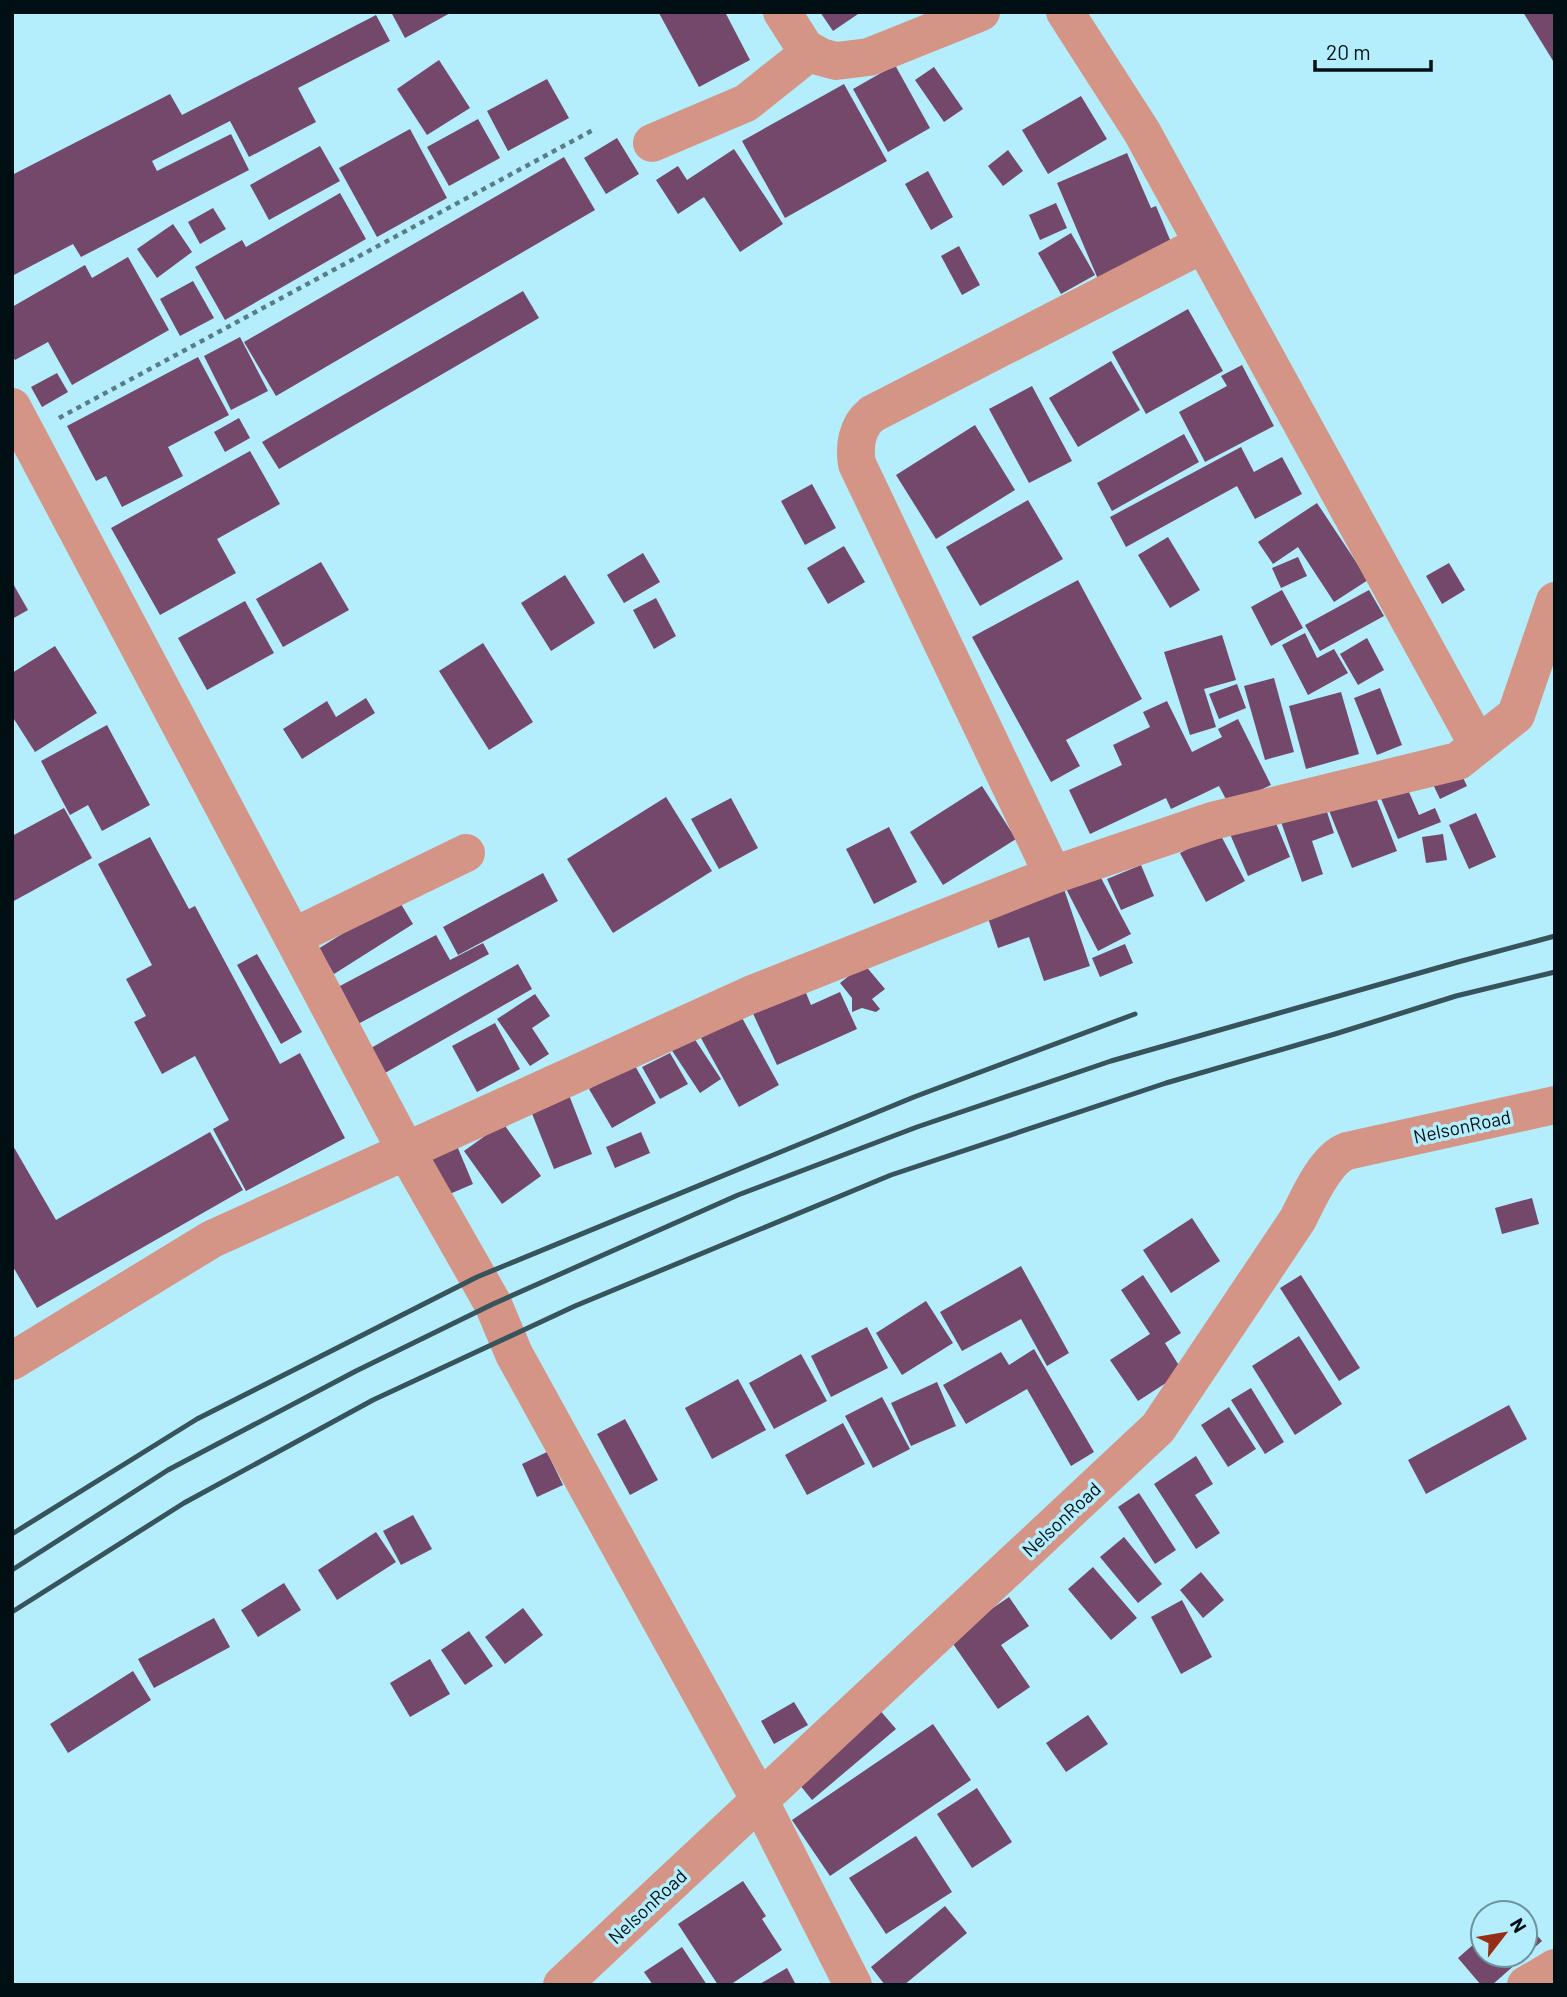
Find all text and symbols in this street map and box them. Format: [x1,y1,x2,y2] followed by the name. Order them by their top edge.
[1315,28,1430,72] scale bar
[1326,39,1371,64] text: 20 m
[1411,1104,1513,1148] street label: NelsonRoad
[1017,1477,1105,1561] street label: NelsonRoad
[603,1864,691,1948] street label: NelsonRoad
[1469,1899,1539,1969] north arrow
[1506,1914,1532,1936] text: N

